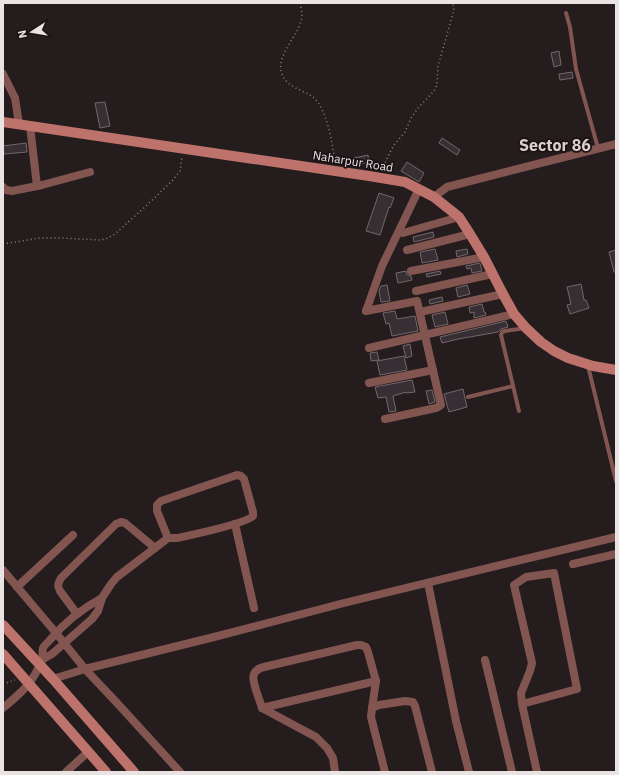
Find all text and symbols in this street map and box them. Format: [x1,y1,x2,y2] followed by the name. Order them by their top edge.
[12,12,52,52] north arrow
[15,29,30,39] text: N
[519,135,591,155] district label: Sector 86
[312,147,394,175] street label: Naharpur Road

